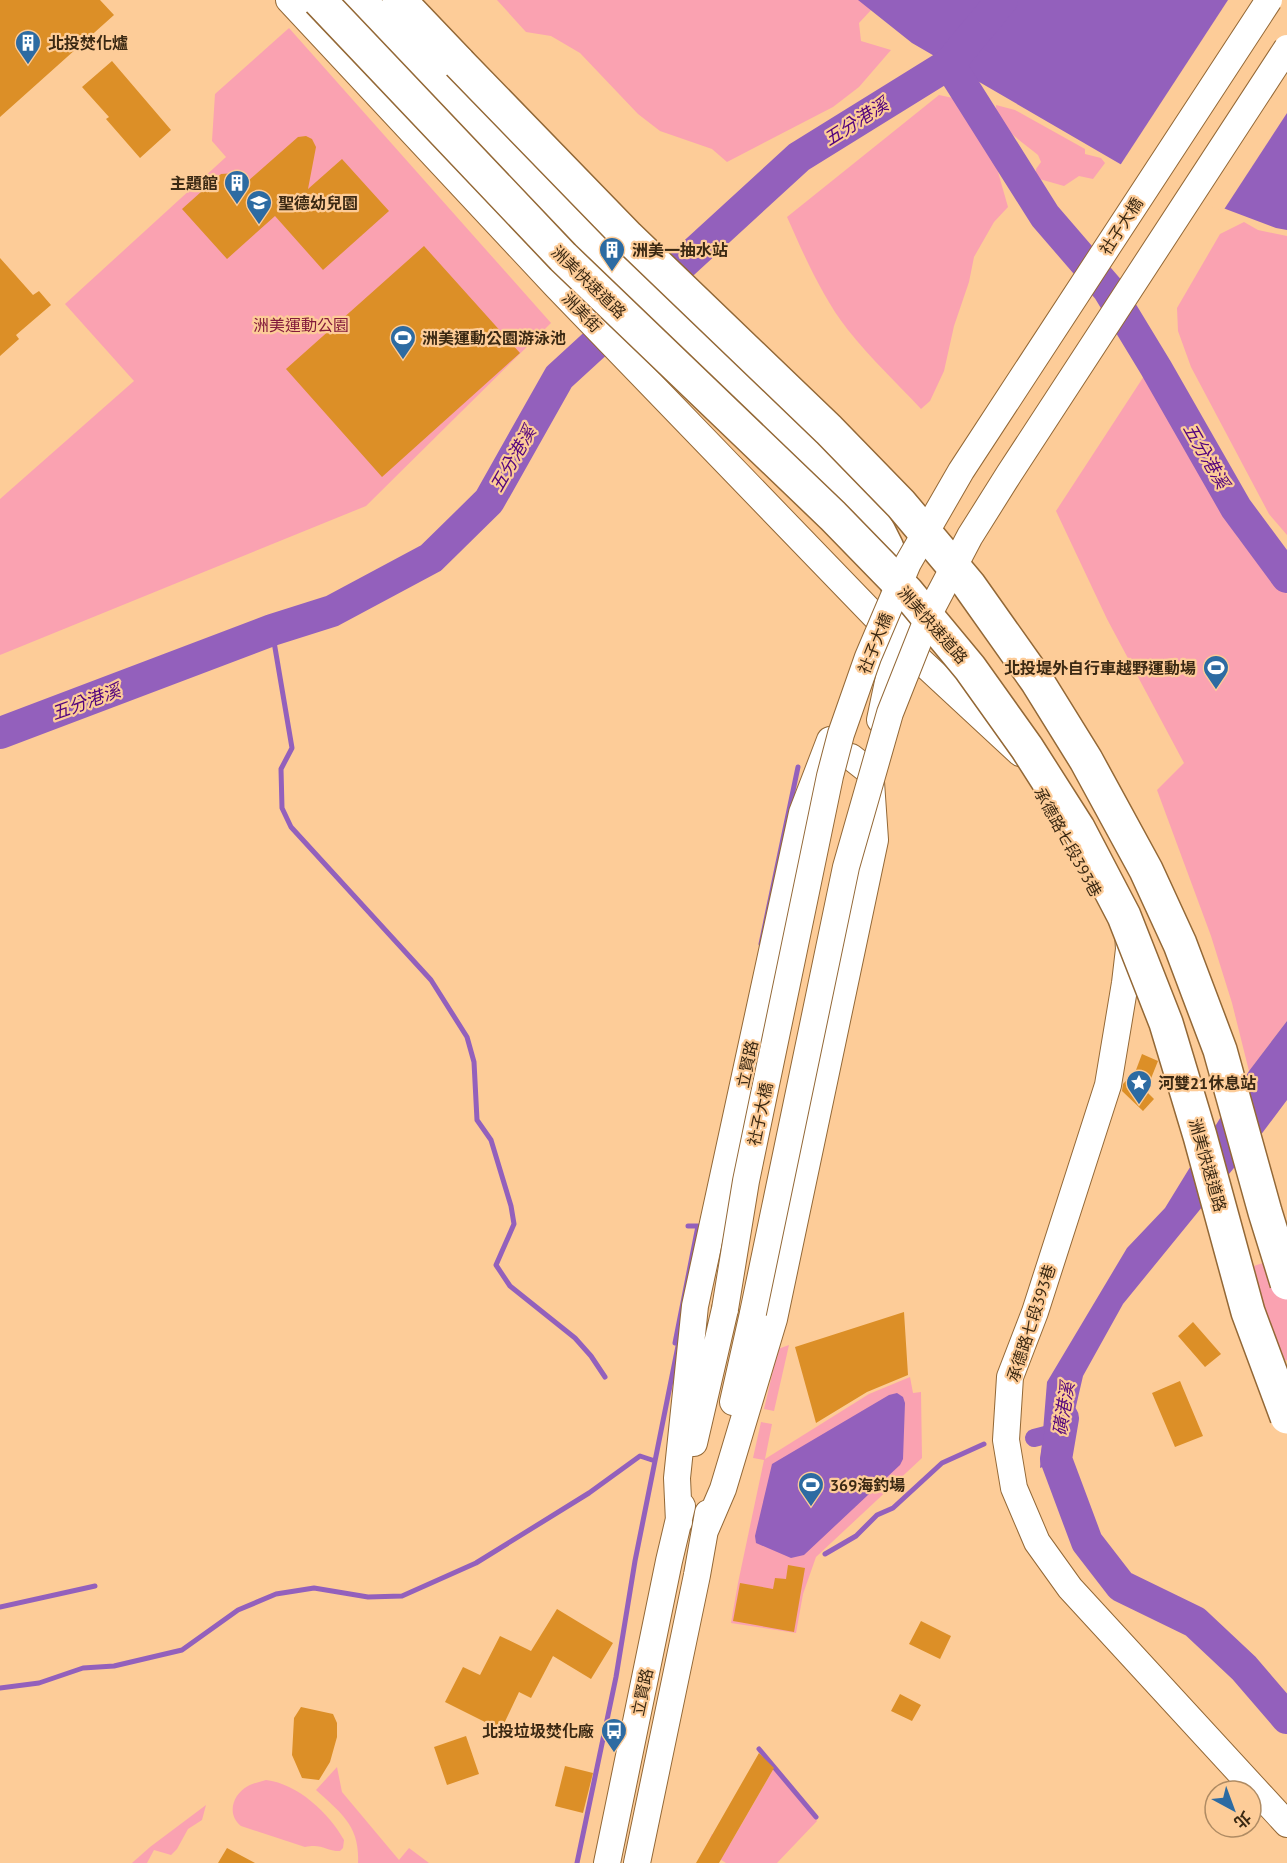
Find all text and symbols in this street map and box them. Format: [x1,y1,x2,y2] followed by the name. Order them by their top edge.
[13,28,43,66] building icon: 北投焚化爐
[48,33,128,53] place label: 北投焚化爐
[819,91,895,150] water label: 五分港溪
[222,168,252,206] building icon: 主題館
[170,173,218,193] place label: 主題館
[244,188,274,226] school or university icon: 聖德幼兒園
[278,193,358,213] place label: 聖德幼兒園
[1095,194,1147,258] street label: 社子大橋
[597,235,627,273] building icon: 洲美一抽水站
[632,240,728,260] place label: 洲美一抽水站
[548,241,630,323] street label: 洲美快速道路
[558,288,606,336] street label: 洲美街
[253,315,349,335] park label: 洲美運動公園
[388,323,418,361] sports icon: 洲美運動公園游泳池
[422,328,566,348] place label: 洲美運動公園游泳池
[485,419,542,496] water label: 五分港溪
[1178,419,1236,495] water label: 五分港溪
[894,582,972,668] street label: 洲美快速道路
[854,610,896,676] street label: 社子大橋
[1201,653,1231,691] sports icon: 北投堤外自行車越野運動場
[1004,658,1196,678] place label: 北投堤外自行車越野運動場
[48,677,126,725] water label: 五分港溪
[1030,784,1106,900] street label: 承德路七段393巷
[732,1038,762,1090] street label: 立賢路
[1124,1068,1154,1106] place icon: 河雙21休息站
[1158,1073,1256,1093] place label: 河雙21休息站
[744,1081,776,1147] street label: 社子大橋
[1185,1116,1231,1214] street label: 洲美快速道路
[1003,1262,1059,1384] street label: 承德路七段393巷
[1048,1377,1080,1437] water label: 磺港溪
[796,1470,826,1508] sports icon: 369海釣場
[830,1475,905,1495] place label: 369海釣場
[627,1666,657,1718] street label: 立賢路
[599,1716,629,1754] bus stop icon: 北投垃圾焚化廠
[482,1721,594,1741] place label: 北投垃圾焚化廠
[1203,1779,1263,1839] north arrow
[1230,1808,1255,1833] text: 北

